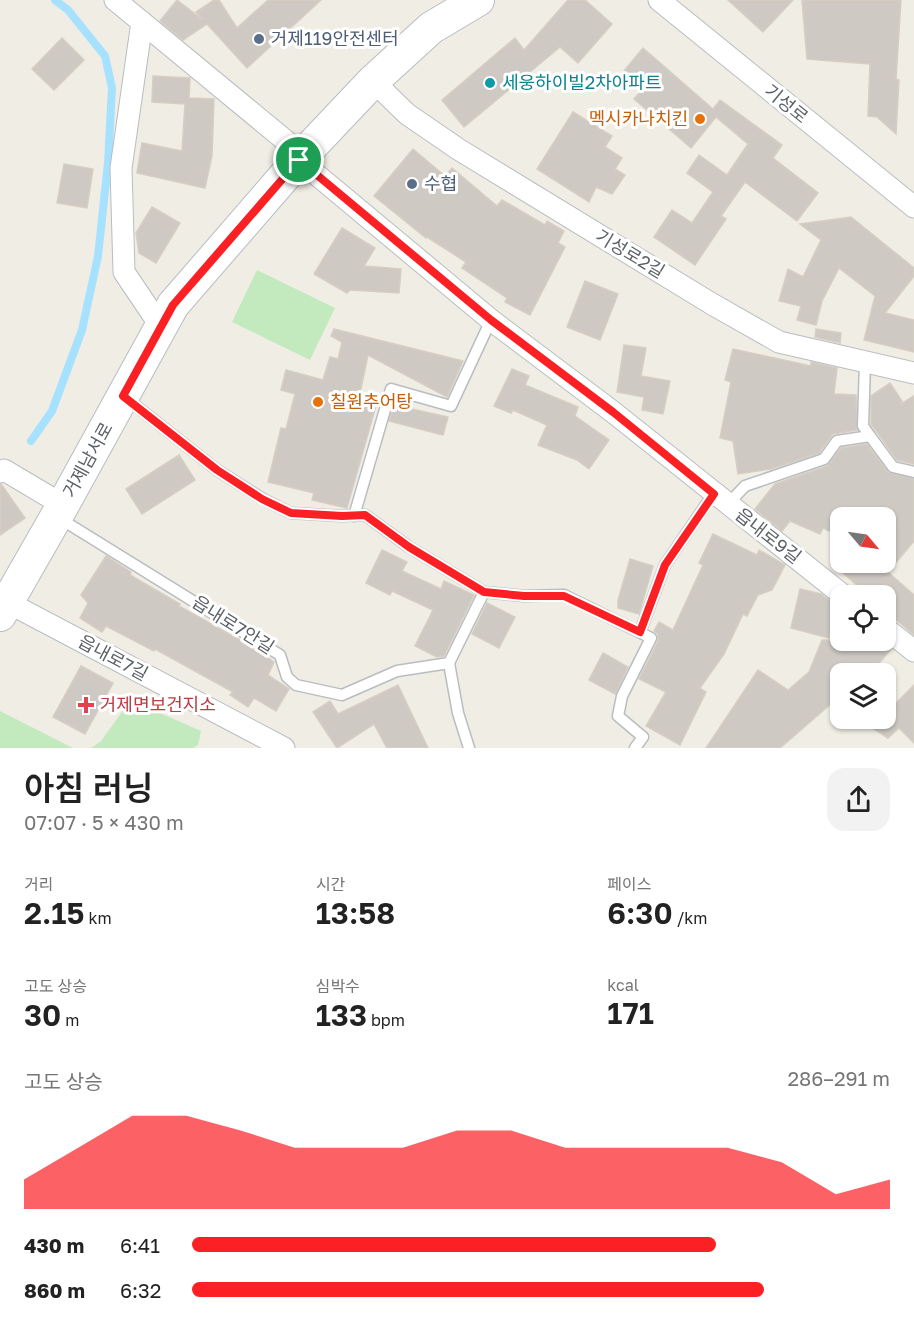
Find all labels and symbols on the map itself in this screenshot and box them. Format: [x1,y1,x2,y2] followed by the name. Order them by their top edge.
[271,27,399,49] place label: 거제119안전센터
[252,32,266,46] marker: 거제119안전센터
[502,71,661,93] place label: 세웅하이빌2차아파트
[483,76,497,90] marker: 세웅하이빌2차아파트
[760,79,813,127] street label: 기성로
[589,107,688,129] place label: 멕시카나치킨
[693,112,707,126] marker: 멕시카나치킨
[273,134,324,185] pin
[424,172,457,194] place label: 수협
[405,177,419,191] marker: 수협
[592,224,669,282] street label: 기성로2길
[330,390,413,412] place label: 칠원추어탕
[311,395,325,409] marker: 칠원추어탕
[57,418,117,501] street label: 거제남서로
[731,503,806,568] street label: 읍내로9길
[830,507,896,573] north arrow
[189,590,279,658] street label: 읍내로7안길
[75,630,152,685] street label: 읍내로7길
[100,693,216,715] place label: 거제면보건지소
[77,696,95,714] marker: 거제면보건지소

